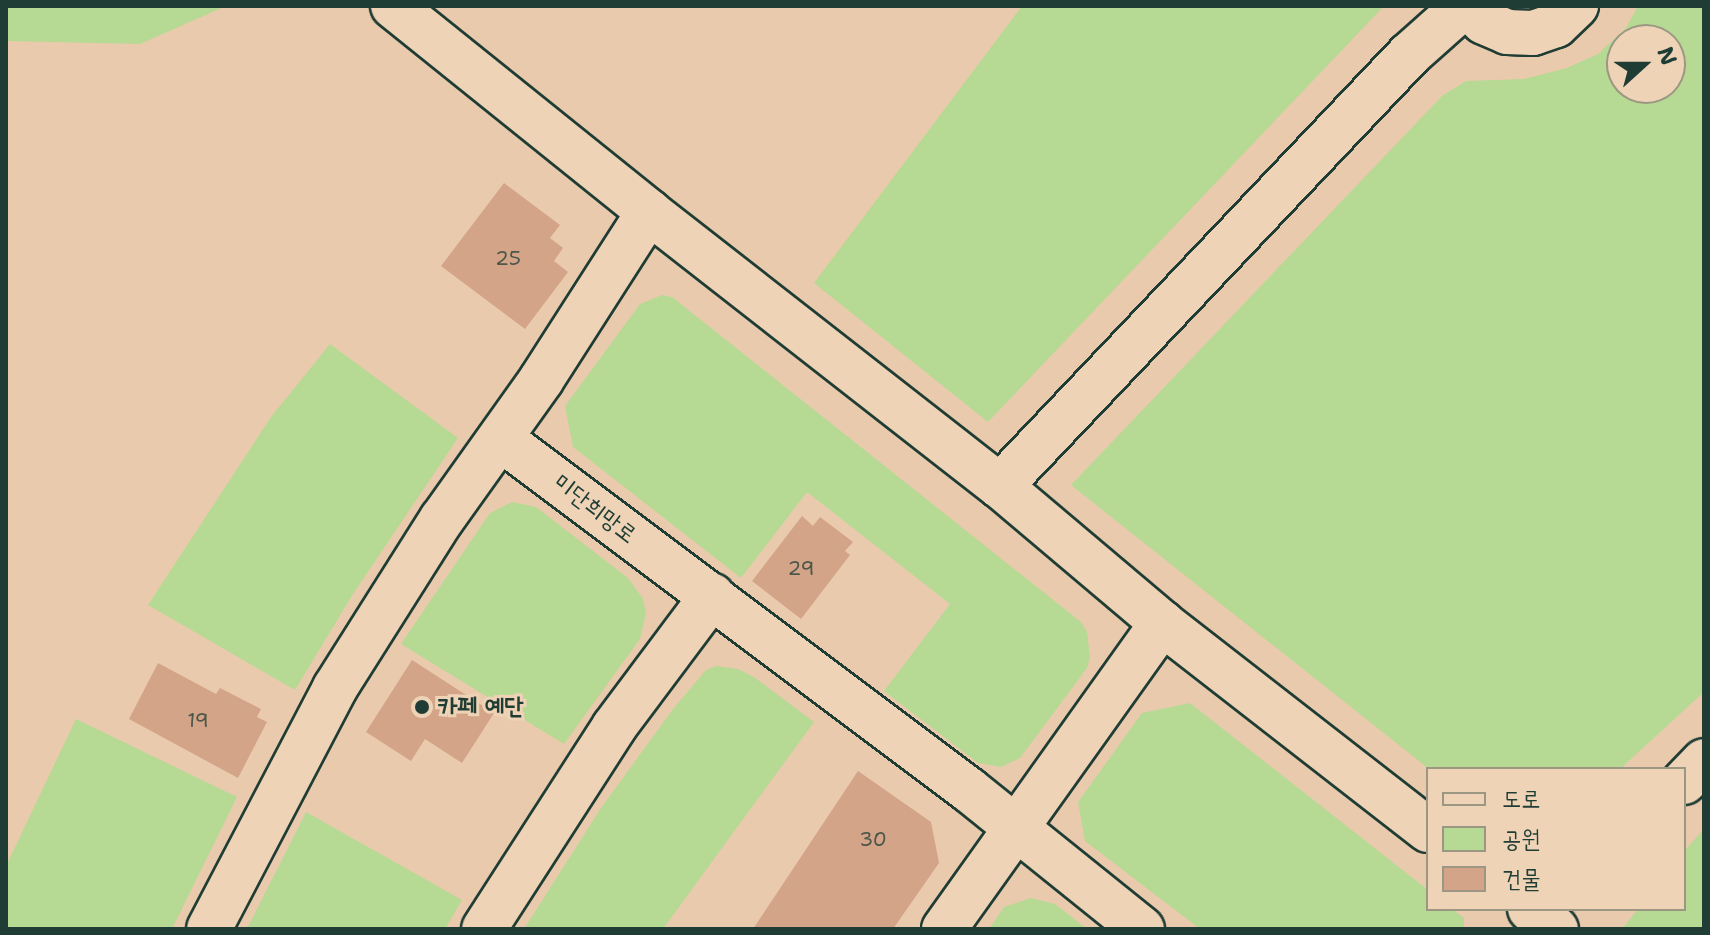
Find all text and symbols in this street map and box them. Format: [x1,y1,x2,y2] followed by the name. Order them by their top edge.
[1606,24,1686,104] north arrow
[1650,43,1684,69] text: N
[495,246,521,270] house number: 25
[548,468,642,550] street label: 미단희망로
[788,556,814,580] house number: 29
[438,693,524,721] place label: 카페 예단
[413,698,431,716] marker: 카페 예단
[187,708,209,732] house number: 19
[1426,767,1686,911] legend
[1502,783,1541,815] text: 도로
[1502,823,1541,855] text: 공원
[859,827,887,851] house number: 30
[1502,863,1541,895] text: 건물

